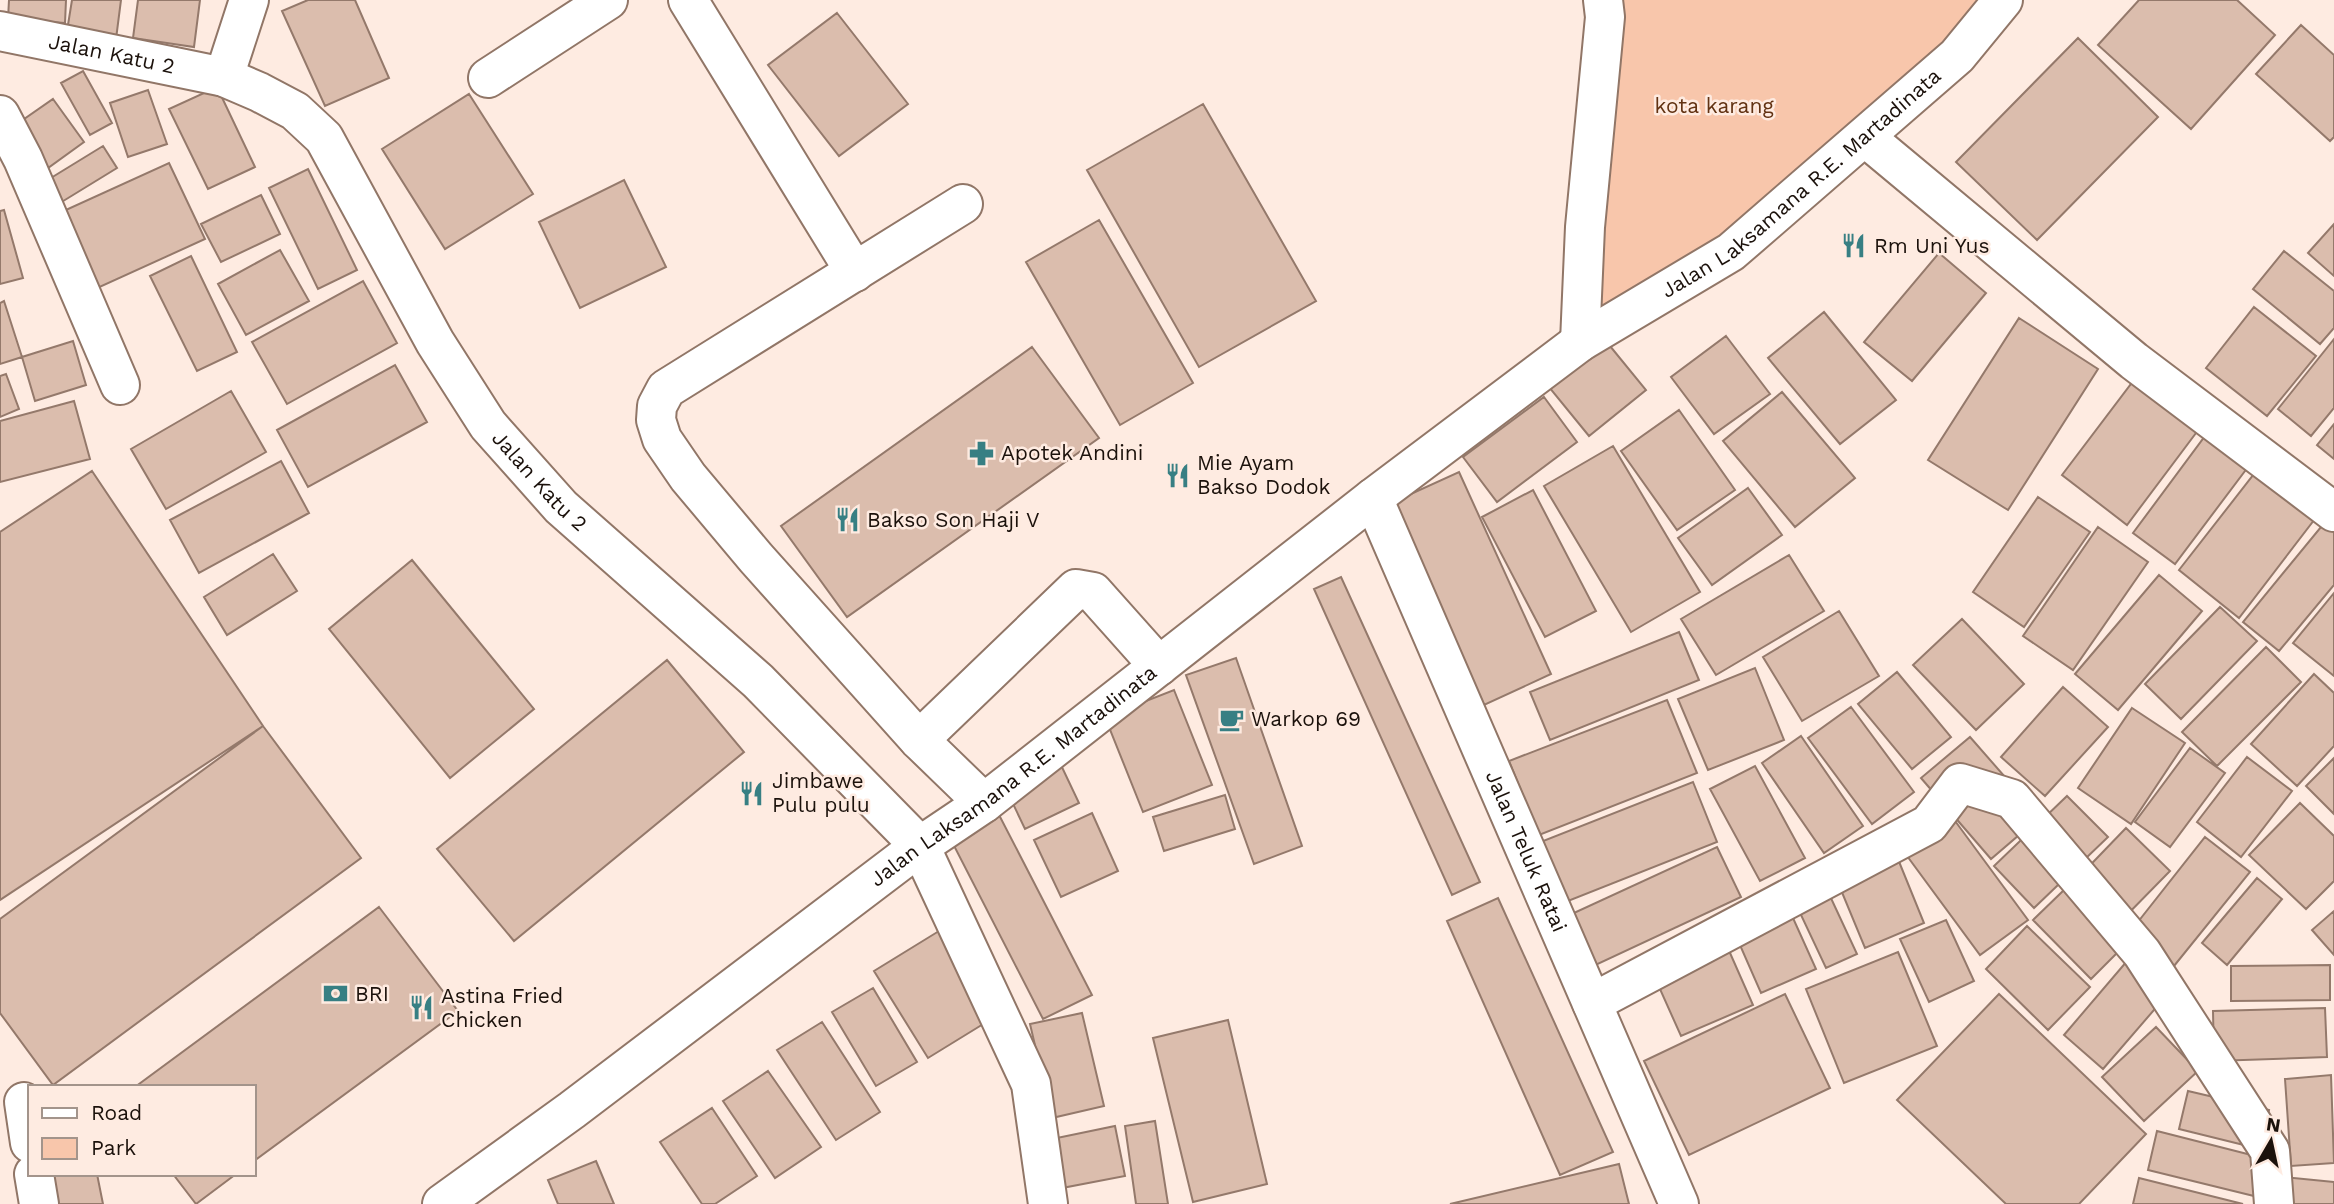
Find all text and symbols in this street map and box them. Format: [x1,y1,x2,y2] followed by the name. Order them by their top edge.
[47,28,177,79] street label: Jalan Katu 2
[1657,63,1946,303] street label: Jalan Laksamana R.E. Martadinata
[1654,93,1774,118] park label: kota karang
[1840,232,1868,260] restaurant icon: Rm Uni Yus
[1874,233,1990,258] place label: Rm Uni Yus
[487,425,592,536] street label: Jalan Katu 2
[967,439,995,467] pharmacy icon: Apotek Andini
[1001,440,1143,465] place label: Apotek Andini
[1197,450,1331,499] place label: Mie Ayam Bakso Dodok
[1163,461,1191,489] restaurant icon: Mie Ayam Bakso Dodok
[833,506,861,534] restaurant icon: Bakso Son Haji V
[867,507,1040,532] place label: Bakso Son Haji V
[865,659,1161,892] street label: Jalan Laksamana R.E. Martadinata
[1217,705,1245,733] cafe icon: Warkop 69
[1251,706,1361,731] place label: Warkop 69
[1481,766,1573,936] street label: Jalan Teluk Ratai
[772,768,870,817] place label: Jimbawe Pulu pulu
[738,779,766,807] restaurant icon: Jimbawe Pulu pulu
[321,980,349,1008] bank icon: BRI
[355,981,389,1006] place label: BRI
[441,983,563,1032] place label: Astina Fried Chicken
[407,994,435,1022] restaurant icon: Astina Fried Chicken
[28,1085,256,1176] legend
[91,1100,142,1125] text: Road
[2236,1106,2306,1176] north arrow
[2265,1112,2282,1137] text: N
[91,1135,136,1160] text: Park

